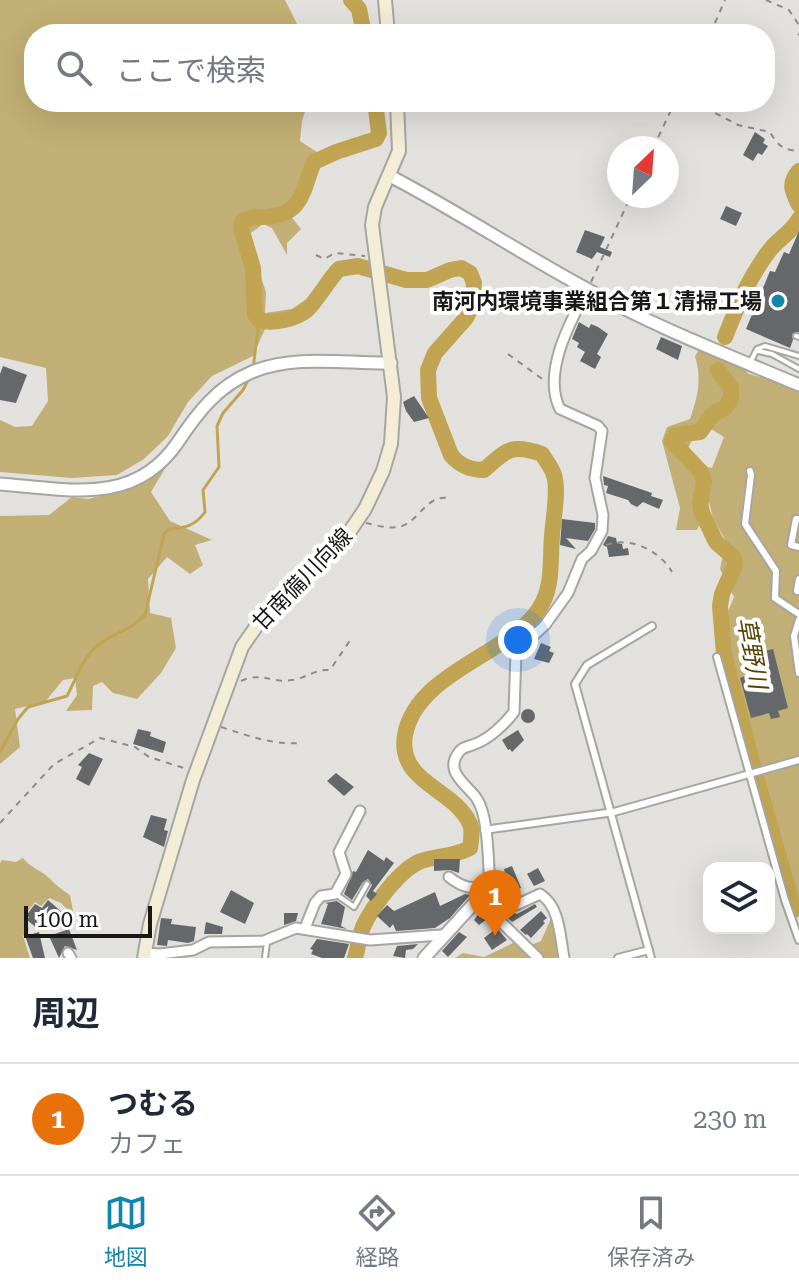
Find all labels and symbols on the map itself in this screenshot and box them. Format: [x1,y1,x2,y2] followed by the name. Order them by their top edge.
[607,136,679,208] north arrow
[432,289,762,314] place label: 南河内環境事業組合第１清掃工場
[769,292,787,310] marker: 南河内環境事業組合第１清掃工場
[248,523,357,636] street label: 甘南備川向線
[732,615,773,694] water label: 草野川
[498,620,538,660] your location
[469,870,521,936] pin: 1
[24,902,152,938] scale bar

